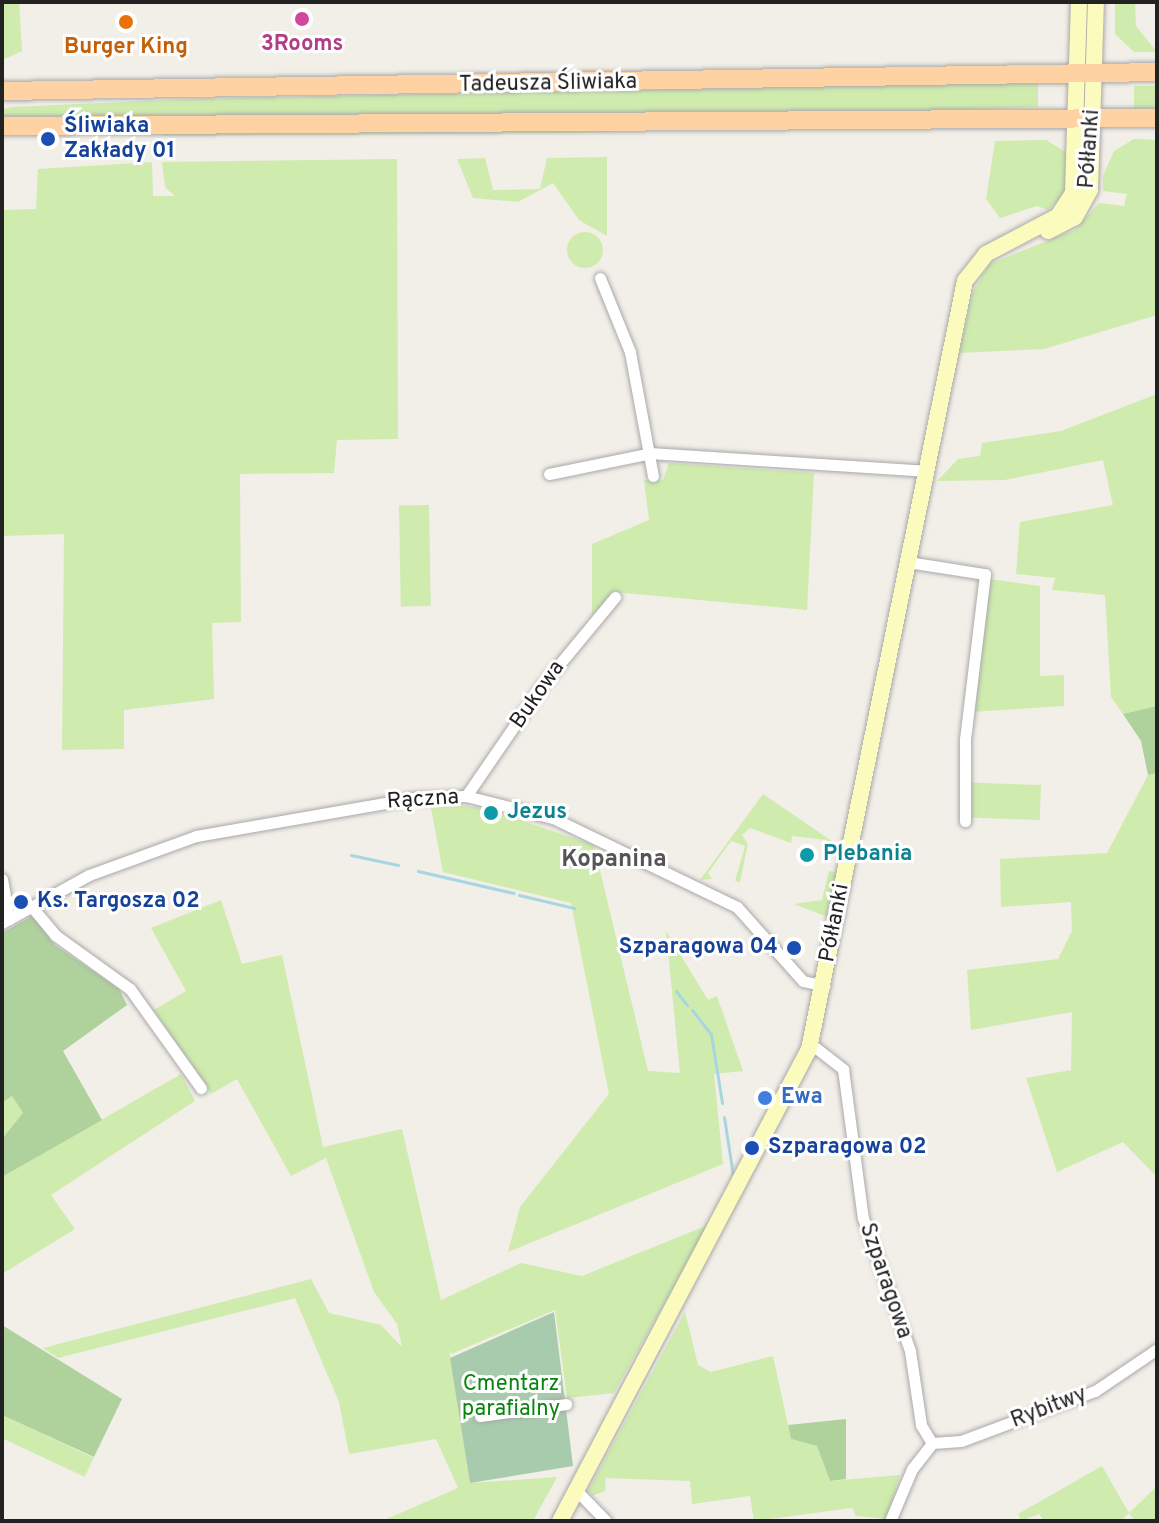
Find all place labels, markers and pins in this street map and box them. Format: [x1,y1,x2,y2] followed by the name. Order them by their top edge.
[293,10,311,28] marker: 3Rooms
[117,13,135,31] marker: Burger King
[261,32,343,58] place label: 3Rooms
[64,35,188,61] place label: Burger King
[64,113,175,164] place label: Śliwiaka Zakłady 01
[39,130,57,148] marker: Śliwiaka Zakłady 01
[507,800,567,826] place label: Jezus
[482,804,500,822] marker: Jezus
[823,842,912,868] place label: Plebania
[798,846,816,864] marker: Plebania
[37,889,200,915] place label: Ks. Targosza 02
[12,893,30,911] marker: Ks. Targosza 02
[619,935,778,961] place label: Szparagowa 04
[785,939,803,957] marker: Szparagowa 04
[781,1085,823,1111] place label: Ewa
[756,1089,774,1107] marker: Ewa
[768,1135,927,1161] place label: Szparagowa 02
[743,1139,761,1157] marker: Szparagowa 02

